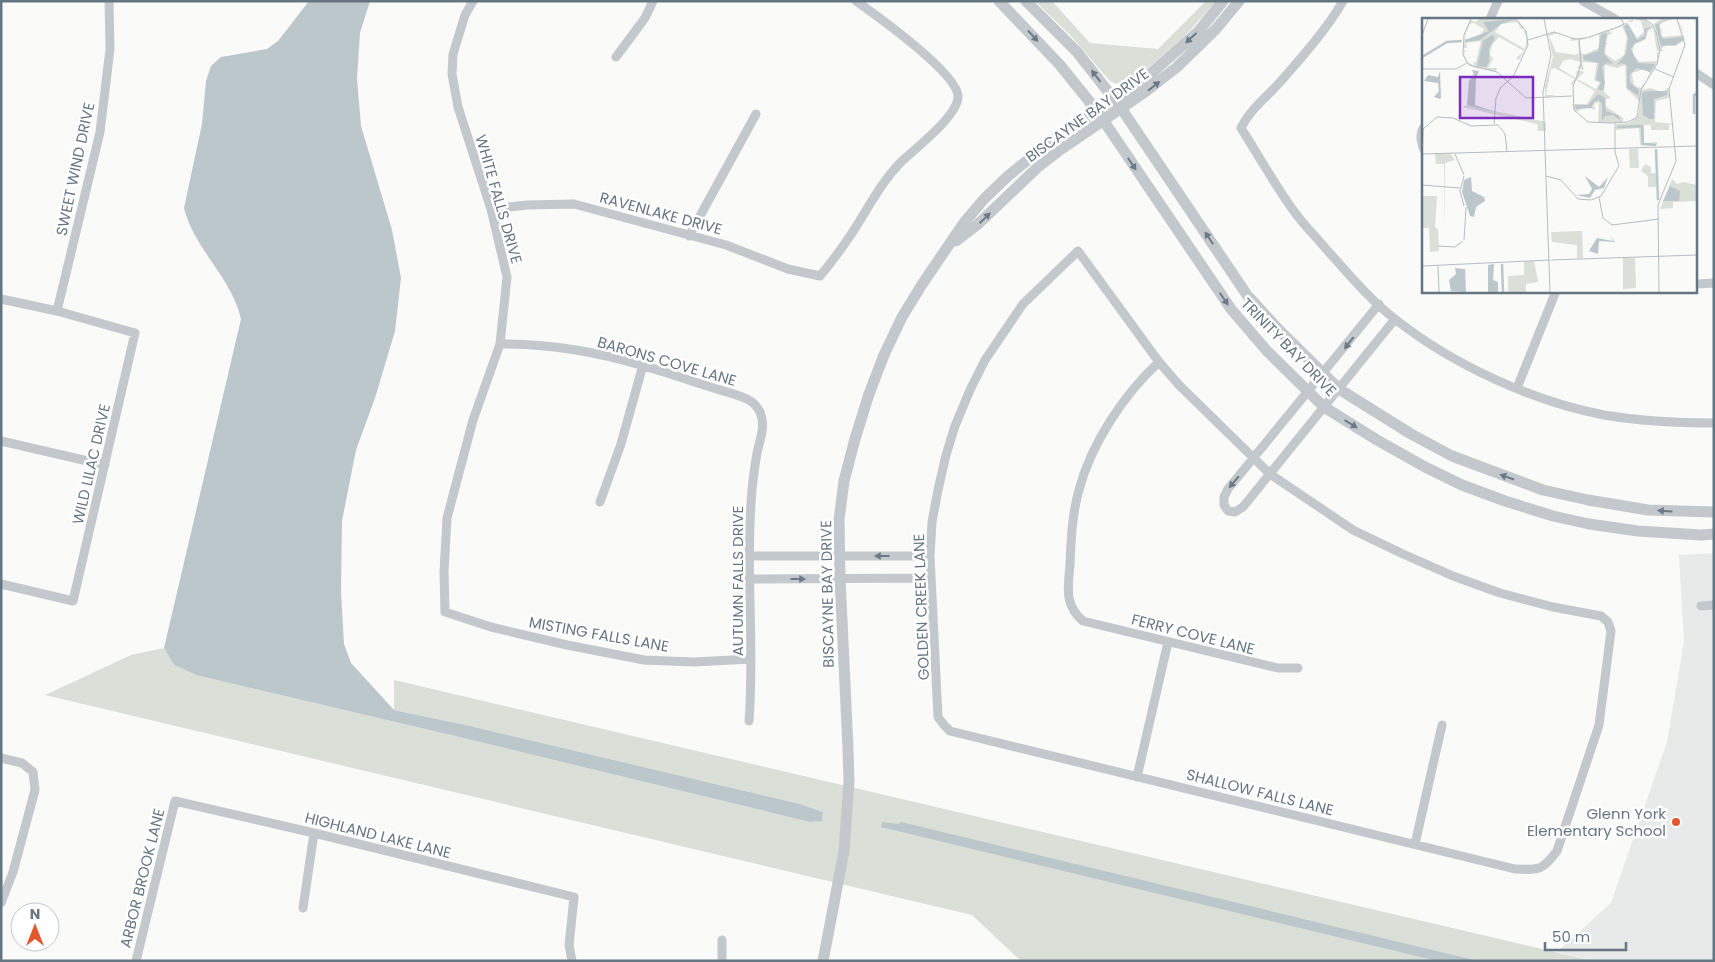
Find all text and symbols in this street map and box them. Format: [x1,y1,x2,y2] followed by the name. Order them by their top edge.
[1422,18,1698,292] inset map
[1027,29,1039,41] one-way arrow
[1185,32,1197,44] one-way arrow
[1021,63,1153,167] street label: BISCAYNE BAY DRIVE
[1090,70,1101,83] one-way arrow
[1147,80,1160,91] one-way arrow
[51,100,99,238] street label: SWEET WIND DRIVE
[471,132,527,266] street label: WHITE FALLS DRIVE
[1127,157,1137,171] one-way arrow
[597,187,725,239] street label: RAVENLAKE DRIVE
[978,212,990,224] one-way arrow
[1204,232,1214,245] one-way arrow
[1219,292,1228,305] one-way arrow
[1237,293,1341,401] street label: TRINITY BAY DRIVE
[595,331,739,391] street label: BARONS COVE LANE
[1343,336,1354,349] one-way arrow
[67,402,115,526] street label: WILD LILAC DRIVE
[1345,419,1358,428] one-way arrow
[1499,473,1514,480] one-way arrow
[1229,475,1240,488] one-way arrow
[727,506,748,656] street label: AUTUMN FALLS DRIVE
[1657,506,1673,514] one-way arrow
[815,520,839,668] street label: BISCAYNE BAY DRIVE
[908,533,934,681] street label: GOLDEN CREEK LANE
[873,552,889,560] one-way arrow
[790,575,806,583] one-way arrow
[1129,609,1257,659] street label: FERRY COVE LANE
[527,611,671,657] street label: MISTING FALLS LANE
[1184,764,1336,820] street label: SHALLOW FALLS LANE
[1527,803,1666,841] place label: Glenn York Elementary School
[115,806,169,950] street label: ARBOR BROOK LANE
[303,807,453,863] street label: HIGHLAND LAKE LANE
[1670,816,1682,828] marker: Glenn York Elementary School
[10,902,60,952] north arrow
[30,904,40,924] text: N
[1545,920,1626,952] scale bar
[1552,926,1590,947] text: 50 m

